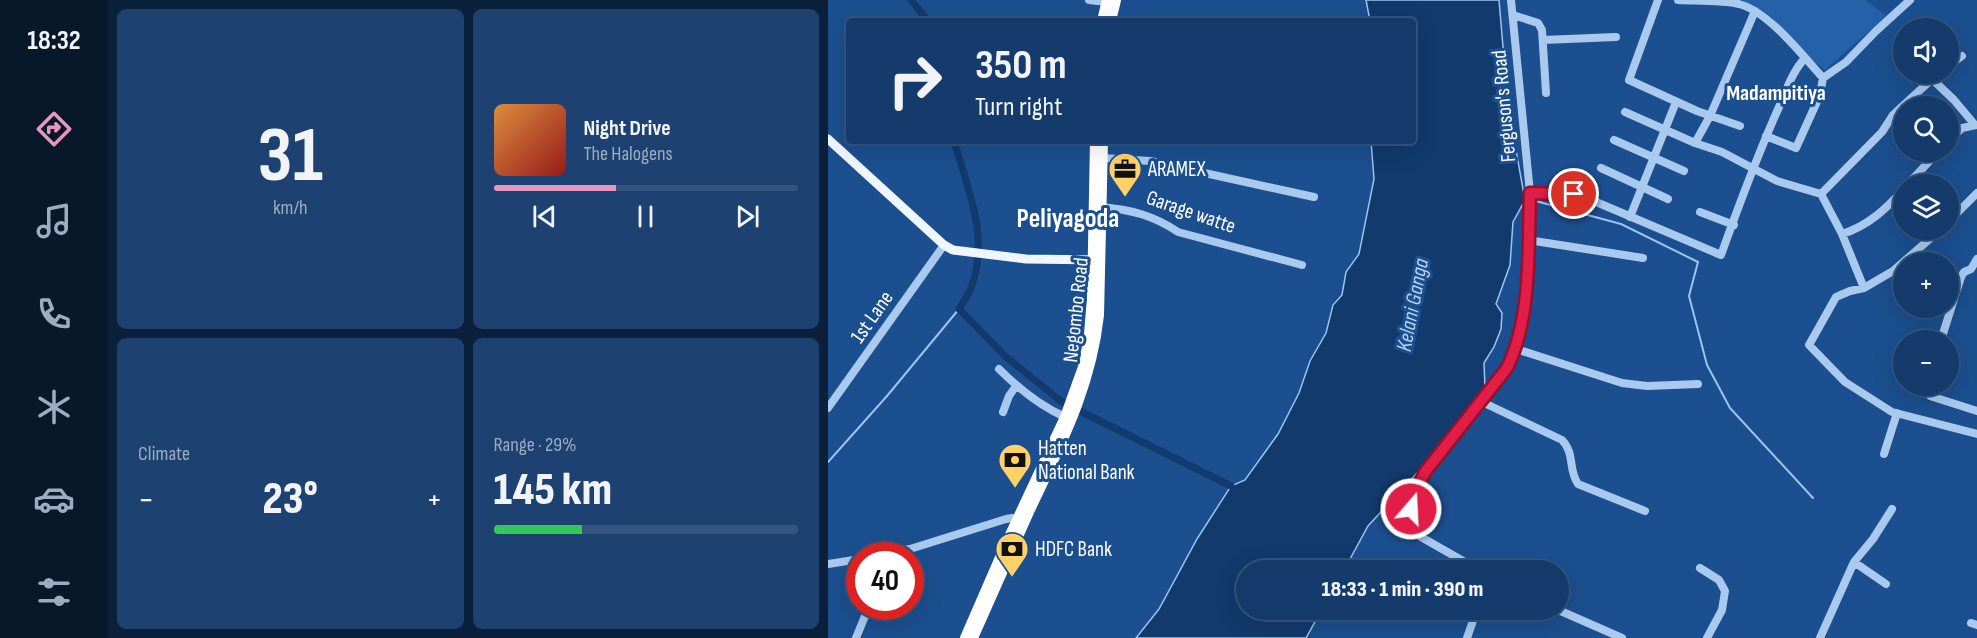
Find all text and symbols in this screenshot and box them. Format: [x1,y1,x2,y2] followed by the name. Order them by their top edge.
[1893,18,1959,396] map controls
[1893,18,1959,84] button: sound
[27,25,81,57] text: 18:32
[975,40,1067,91] text: 350 m
[876,42,954,120] icon: right
[1487,49,1521,163] street label: Ferguson's Road
[1726,80,1826,107] district label: Madampitiya
[975,91,1062,123] text: Turn right
[1893,96,1959,162] button: search
[33,108,75,150] icon: directions
[257,110,323,203] text: 31
[584,115,671,142] text: Night Drive
[584,142,673,166] text: The Halogens
[1107,151,1143,198] office icon: ARAMEX
[1147,157,1206,182] place label: ARAMEX
[1548,168,1599,219] pin
[1893,174,1959,240] button: layers
[1557,177,1590,210] icon: arrive
[1143,185,1239,239] street label: Garage watte
[273,196,308,220] text: km/h
[33,200,75,242] icon: music
[528,200,561,233] icon: previous
[629,200,662,233] icon: pause
[731,200,764,233] icon: next
[1017,203,1119,235] district label: Peliyagoda
[1893,252,1959,318] button: +
[1058,256,1094,364] street label: Negombo Road
[1391,256,1435,354] water label: Kelani Ganga
[845,286,899,348] street label: 1st Lane
[33,293,75,335] icon: phone
[1893,330,1959,396] button: −
[33,386,75,428] icon: climate
[494,433,577,457] text: Range · 29%
[1038,436,1135,485] place label: Hatten National Bank
[138,442,190,466] text: Climate
[997,442,1033,489] bank icon: Hatten National Bank
[494,463,612,518] text: 145 km
[263,472,318,527] text: 23°
[1379,477,1443,541] position arrow
[33,478,75,520] icon: car
[138,480,154,520] text: −
[426,480,442,520] text: +
[994,531,1030,578] bank icon: HDFC Bank
[1035,537,1112,562] place label: HDFC Bank
[846,542,924,620] speed limit sign: 40
[33,571,75,613] icon: filters
[1322,576,1483,603] text: 18:33 · 1 min · 390 m

